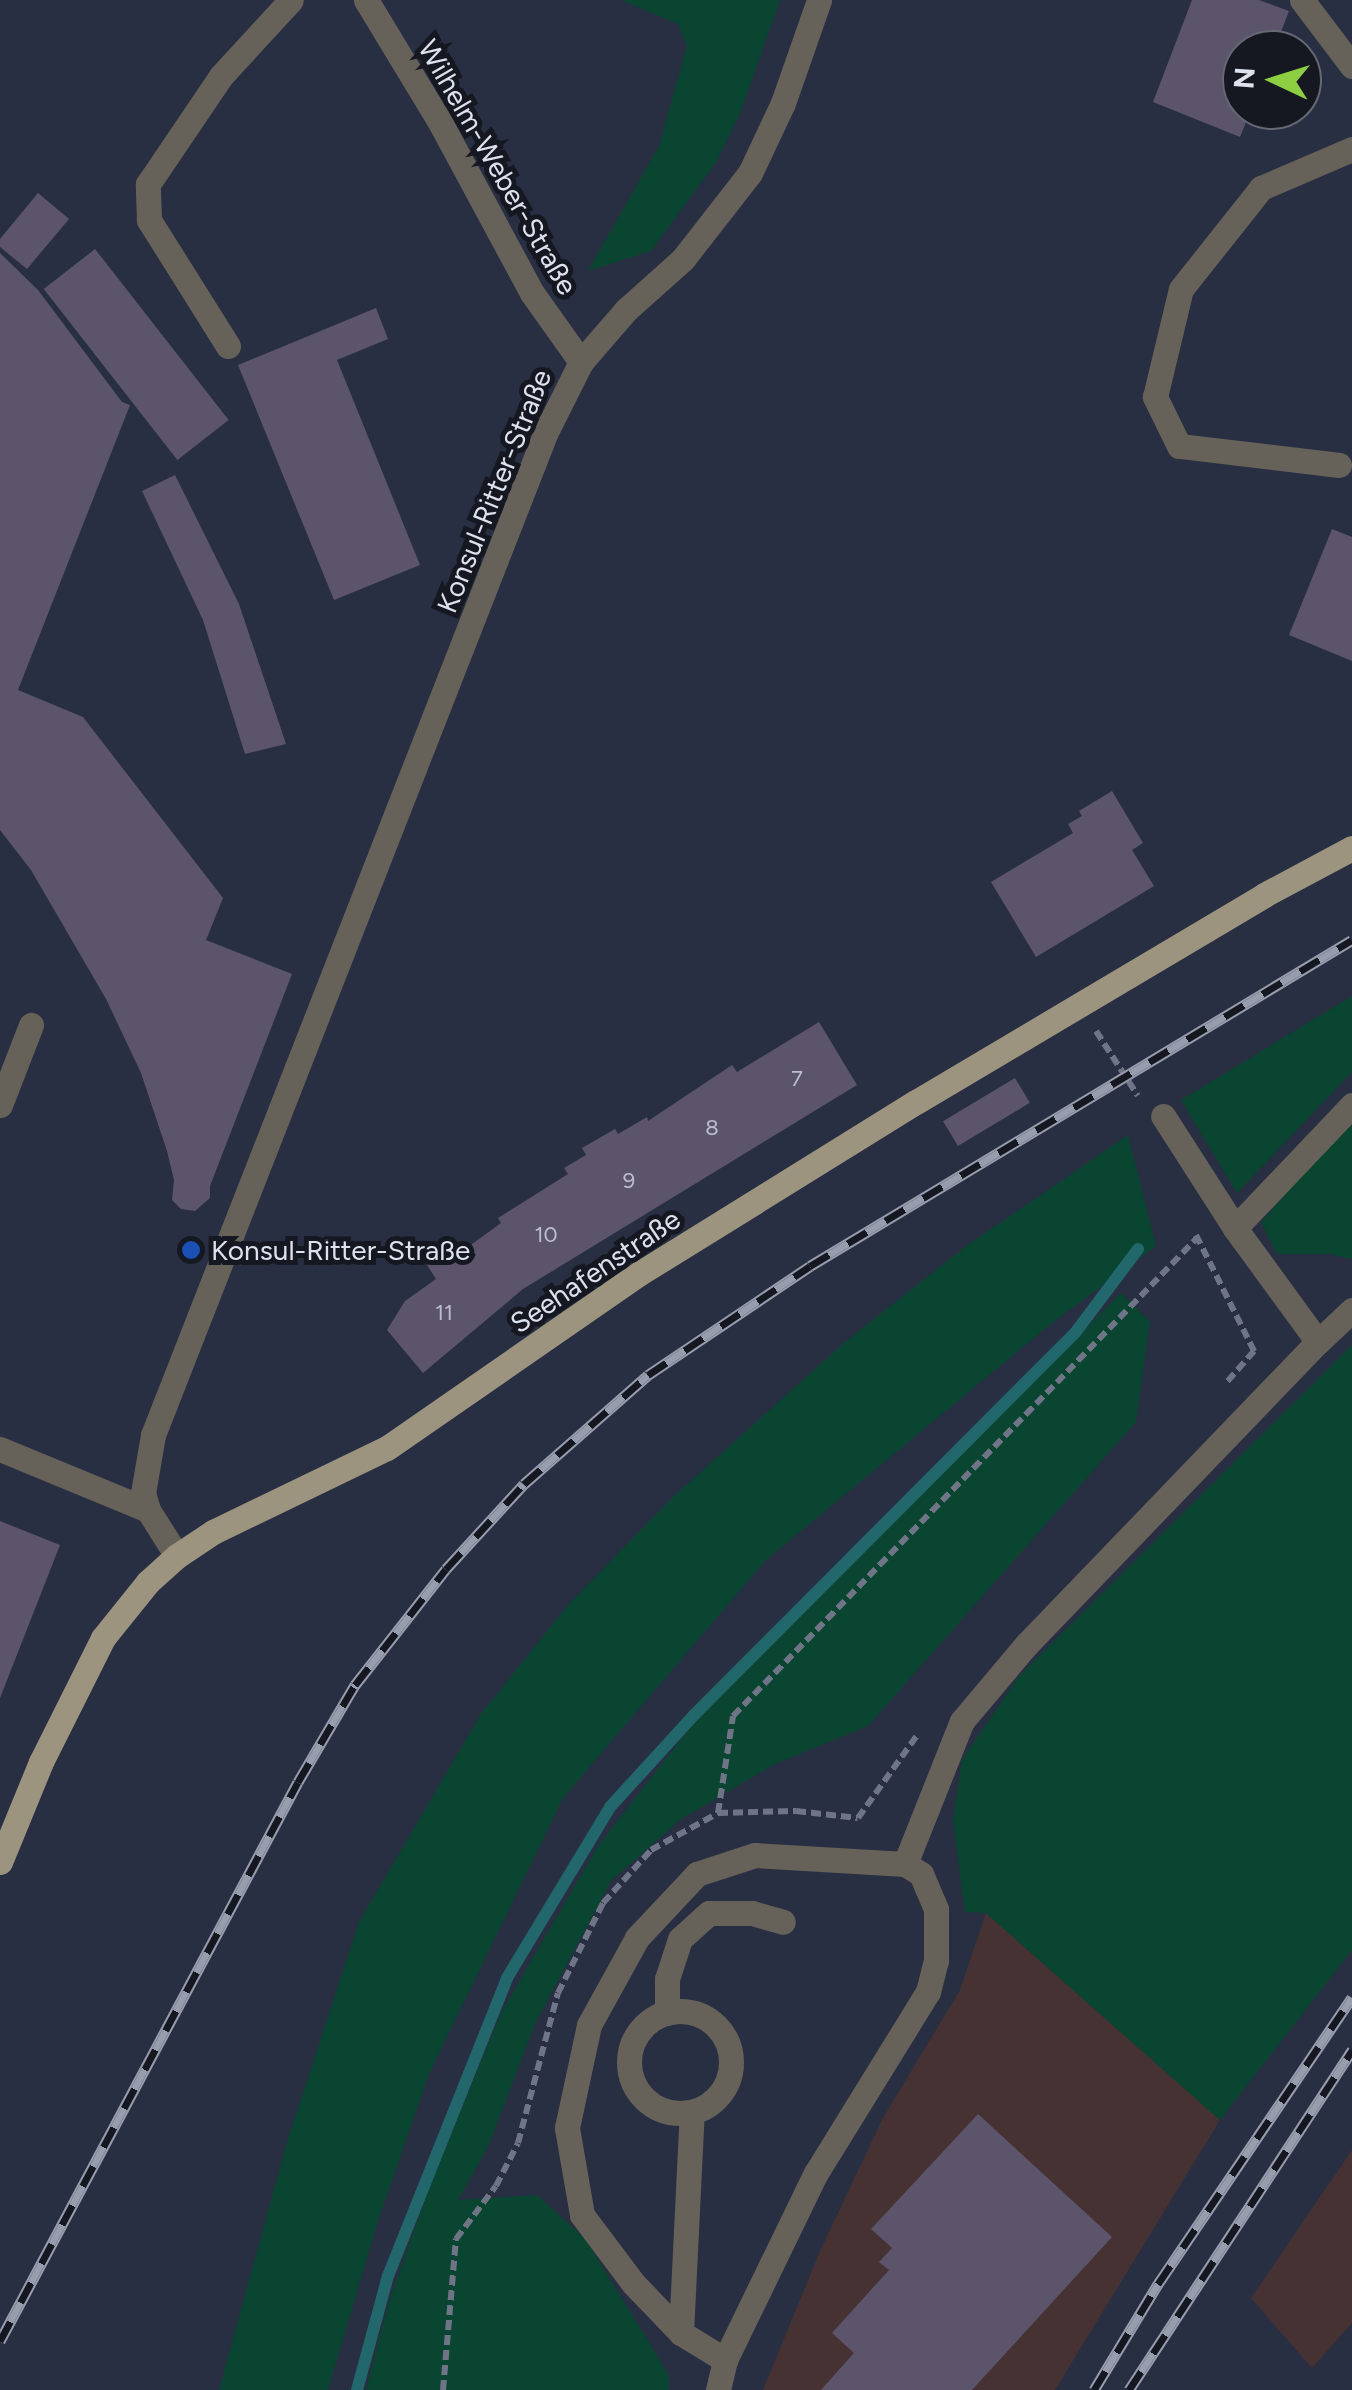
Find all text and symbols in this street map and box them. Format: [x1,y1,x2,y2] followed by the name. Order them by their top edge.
[1222,30,1322,130] north arrow
[411,34,585,300] street label: Wilhelm-Weber-Straße
[1226,66,1262,90] text: N
[430,364,558,618] street label: Konsul-Ritter-Straße
[791,1066,803,1092] house number: 7
[705,1115,719,1141] house number: 8
[623,1168,635,1194] house number: 9
[504,1202,686,1340] street label: Seehafenstraße
[534,1222,558,1248] house number: 10
[211,1233,470,1267] place label: Konsul-Ritter-Straße
[180,1239,202,1261] marker: Konsul-Ritter-Straße
[435,1300,453,1326] house number: 11

